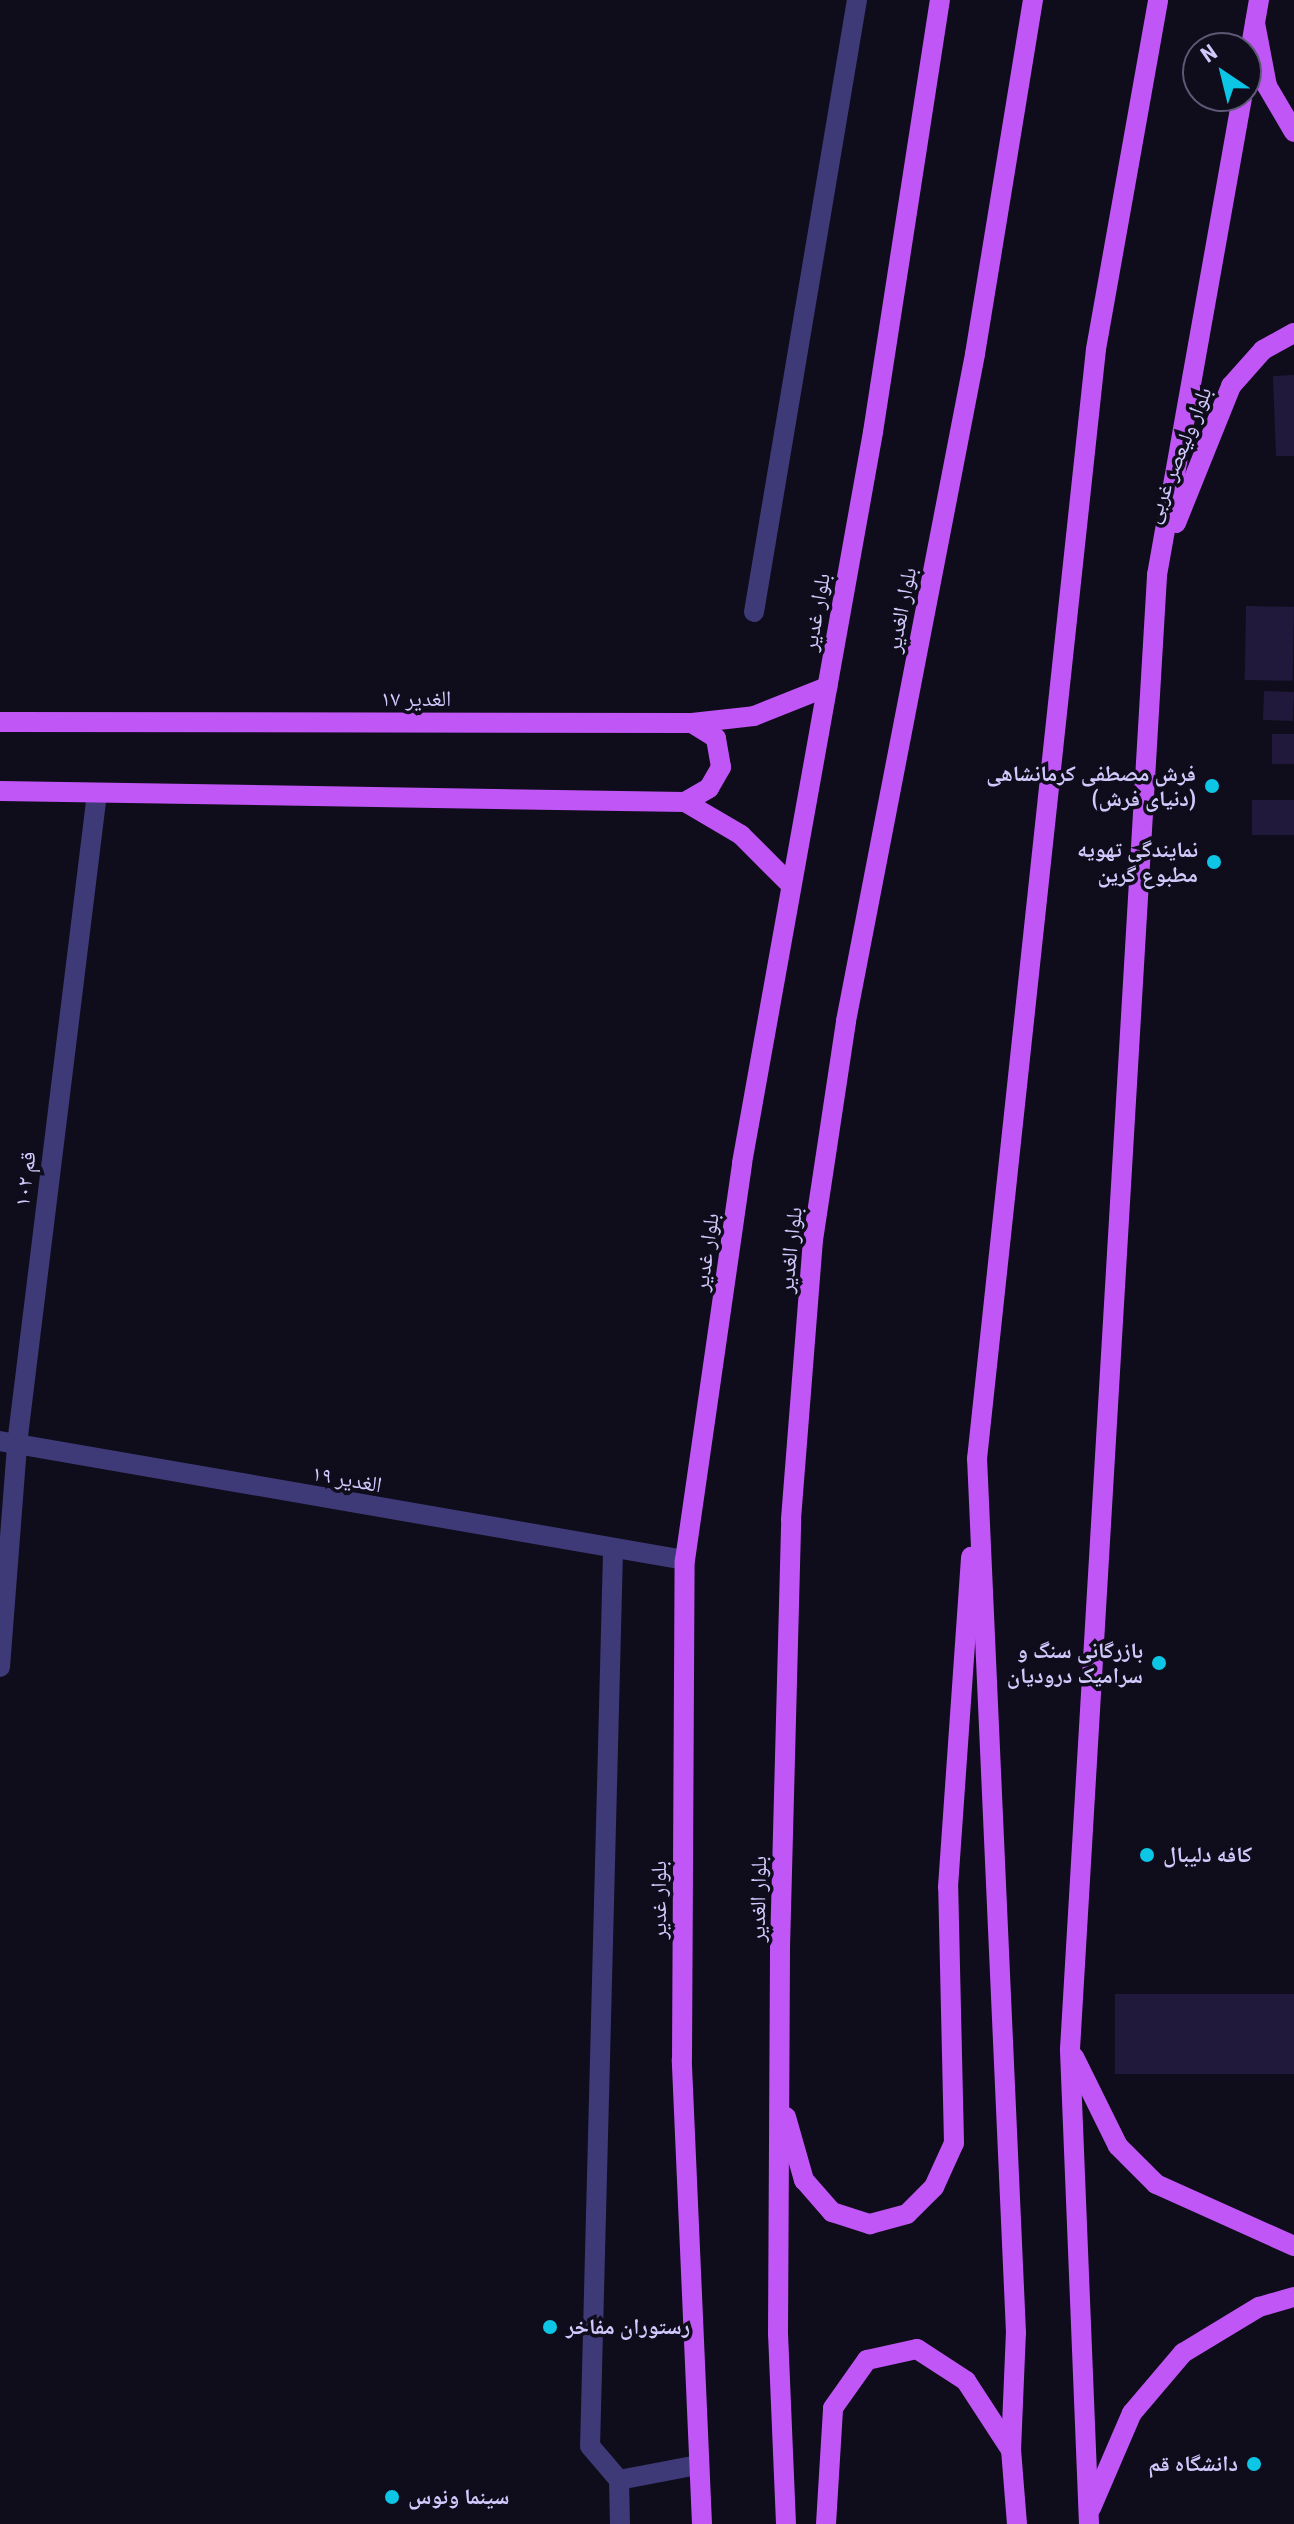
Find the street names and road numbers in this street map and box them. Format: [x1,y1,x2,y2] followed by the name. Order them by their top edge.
[1139,383,1217,527] street label: بلوار ولیعصر غربی
[880,565,922,655] street label: بلوار الغدیر
[796,571,836,653] street label: بلوار غدیر
[381,686,451,712] street label: الغدیر ۱۷
[9,1150,41,1208] street label: قم ۱۰۲
[772,1206,808,1294] street label: بلوار الغدیر
[687,1211,725,1293] street label: بلوار غدیر
[310,1460,384,1498] street label: الغدیر ۱۹
[744,1856,772,1942] street label: بلوار الغدیر
[646,1861,672,1939] street label: بلوار غدیر

